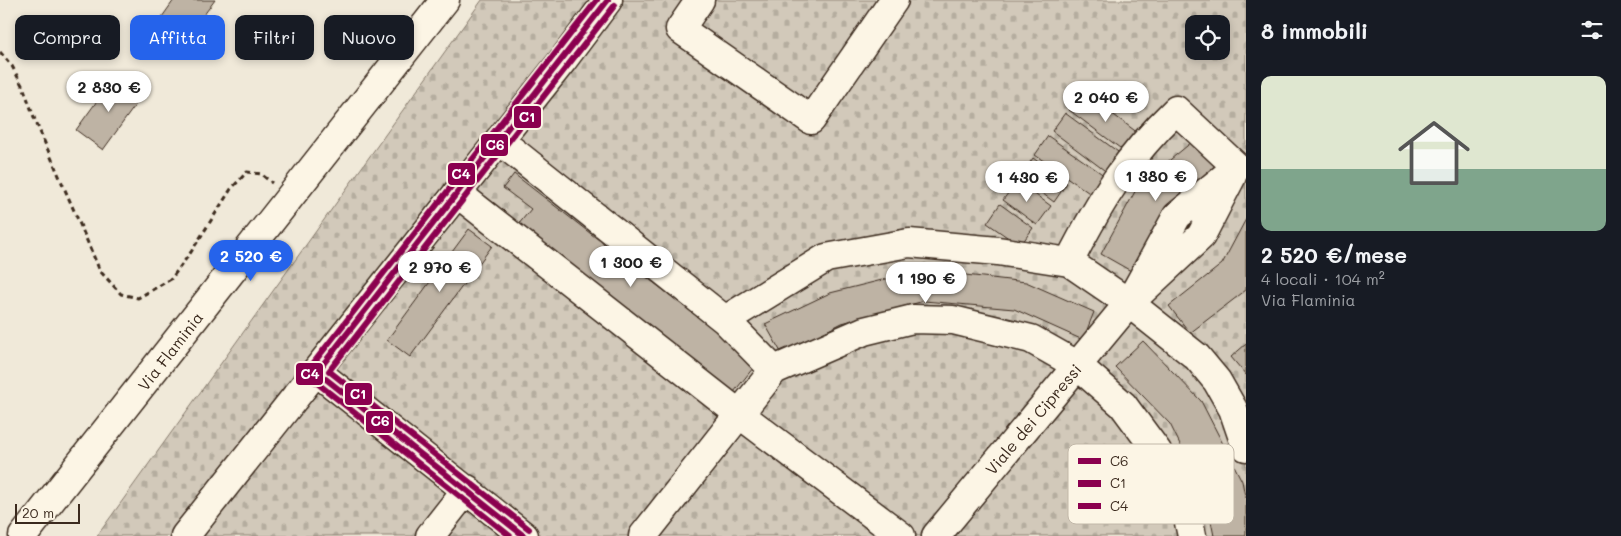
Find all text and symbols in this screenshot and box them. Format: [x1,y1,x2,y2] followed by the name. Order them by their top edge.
[15,15,120,60] chip: Compra
[130,15,225,60] chip: Affitta
[235,15,314,60] chip: Filtri
[324,15,414,60] chip: Nuovo
[1185,15,1230,60] map controls
[1185,15,1230,60] button: locate
[1578,16,1606,44] icon: filters
[1261,17,1368,44] text: 8 immobili
[63,70,155,113] pin: 2 830 €
[77,76,141,97] text: 2 830 €
[1060,80,1152,123] pin: 2 040 €
[1074,86,1138,107] text: 2 040 €
[513,105,542,129] line badge: C1
[519,107,535,126] text: C1
[1389,108,1479,198] icon: home
[480,133,509,157] line badge: C6
[486,135,504,154] text: C6
[981,160,1073,203] pin: 1 430 €
[1110,160,1202,202] pin: 1 380 €
[447,162,476,186] line badge: C4
[451,164,471,183] text: C4
[1125,165,1187,186] text: 1 380 €
[996,166,1058,187] text: 1 430 €
[205,240,297,282] pin: 2 520 €
[1261,241,1407,268] text: 2 520 €/mese
[220,245,282,266] text: 2 520 €
[585,246,677,288] pin: 1 300 €
[394,250,486,293] pin: 2 970 €
[600,251,662,272] text: 1 300 €
[409,256,471,277] text: 2 970 €
[880,262,972,304] pin: 1 190 €
[897,267,955,288] text: 1 190 €
[1261,268,1385,289] text: 4 locali · 104 m²
[1261,289,1356,310] text: Via Flaminia
[133,307,207,395] street label: Via Flaminia
[980,359,1086,479] street label: Viale dei Cipressi
[295,362,324,386] line badge: C4
[300,364,320,383] text: C4
[344,382,373,406] line badge: C1
[350,384,366,403] text: C1
[365,410,394,434] line badge: C6
[371,411,389,430] text: C6
[1068,444,1234,524] legend
[1110,451,1128,470] text: C6
[1110,473,1126,492] text: C1
[1110,496,1129,515] text: C4
[15,501,80,524] scale bar
[22,503,54,522] text: 20 m

